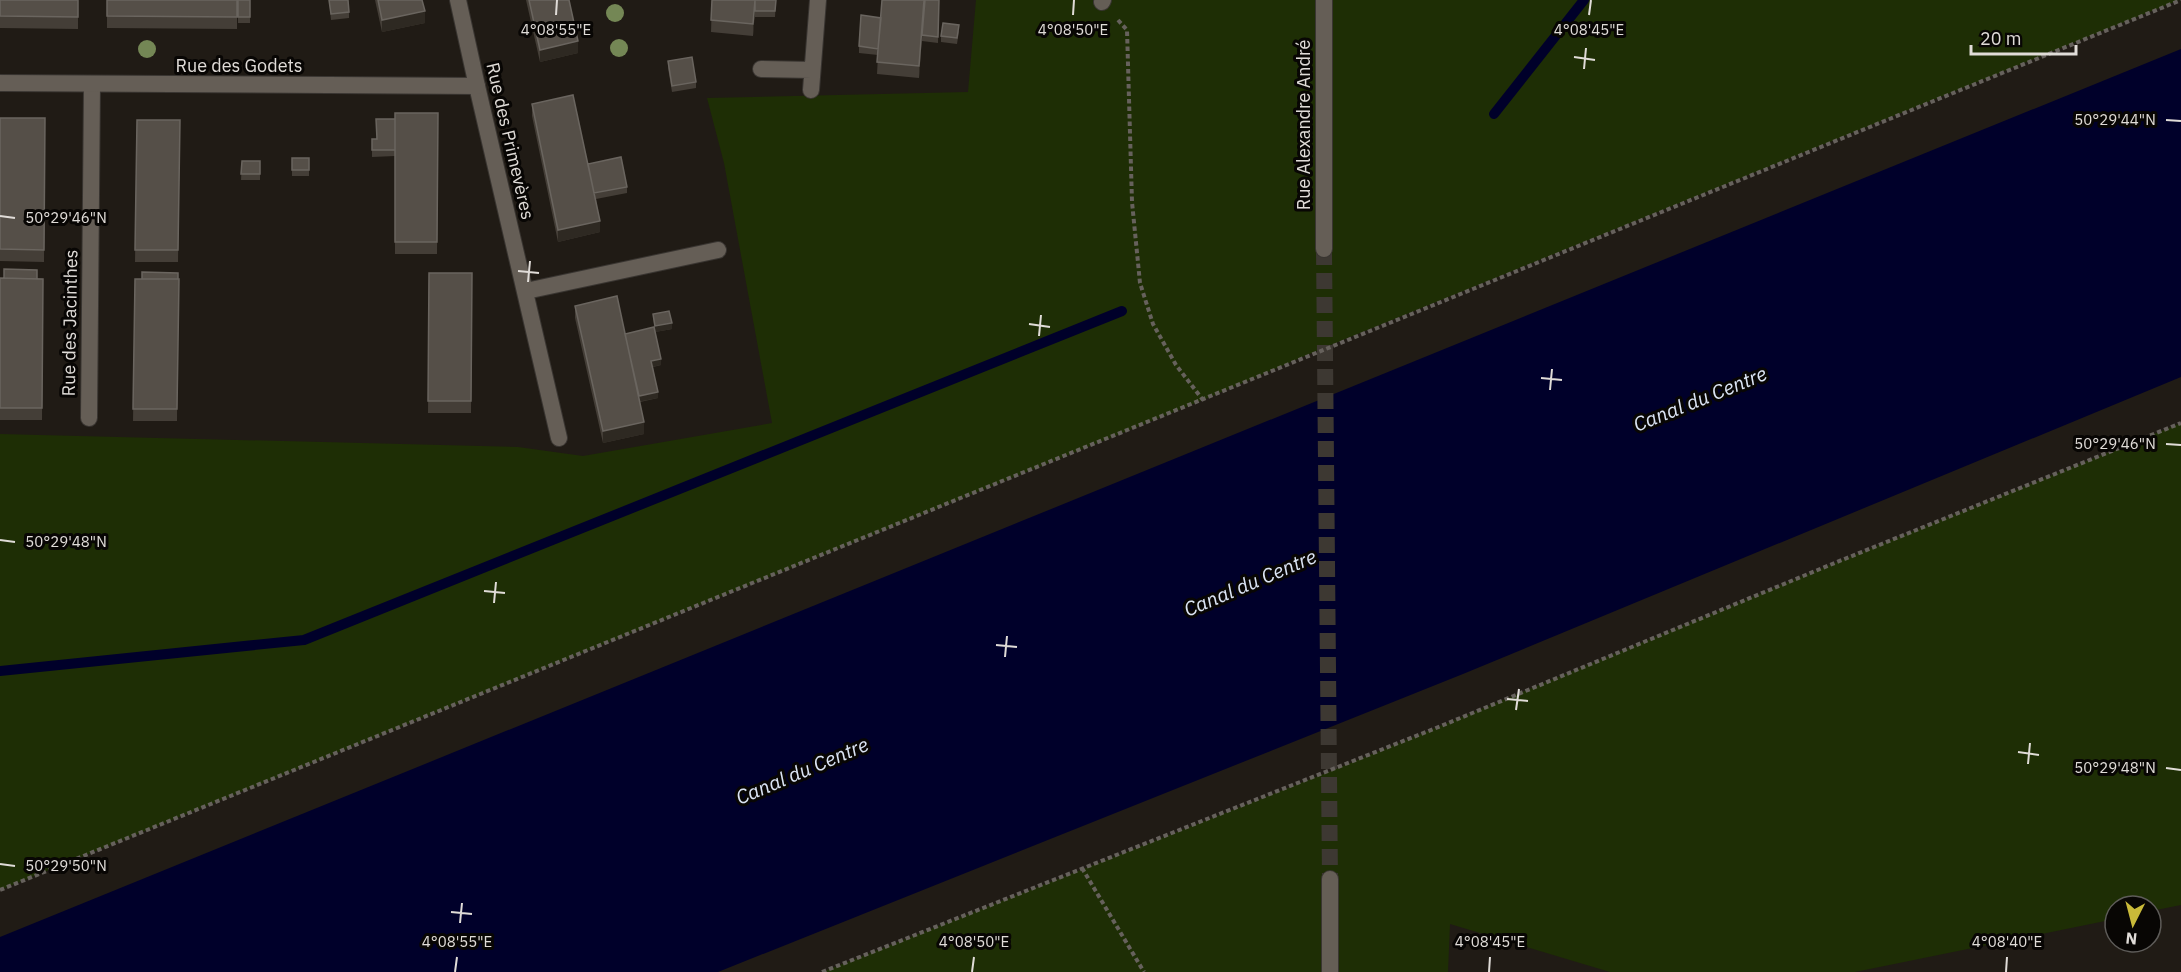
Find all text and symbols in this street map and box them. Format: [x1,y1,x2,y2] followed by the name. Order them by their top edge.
[1971,18,2076,56] scale bar
[521,20,591,39] text: 4°08'55"E
[1038,20,1108,39] text: 4°08'50"E
[1554,20,1624,39] text: 4°08'45"E
[1980,27,2022,50] text: 20 m
[1292,40,1315,210] street label: Rue Alexandre André
[175,54,303,77] street label: Rue des Godets
[481,60,540,222] street label: Rue des Primevères
[2074,110,2156,129] text: 50°29'44"N
[25,208,107,227] text: 50°29'46"N
[57,249,82,397] street label: Rue des Jacinthes
[1629,360,1770,438] water label: Canal du Centre
[2074,434,2156,453] text: 50°29'46"N
[25,532,107,551] text: 50°29'48"N
[1179,542,1320,623] water label: Canal du Centre
[731,730,872,811] water label: Canal du Centre
[2074,758,2156,777] text: 50°29'48"N
[25,856,107,875] text: 50°29'50"N
[2103,894,2163,954] north arrow
[2125,928,2138,949] text: N
[422,932,492,951] text: 4°08'55"E
[939,932,1009,951] text: 4°08'50"E
[1455,932,1525,951] text: 4°08'45"E
[1972,932,2042,951] text: 4°08'40"E

